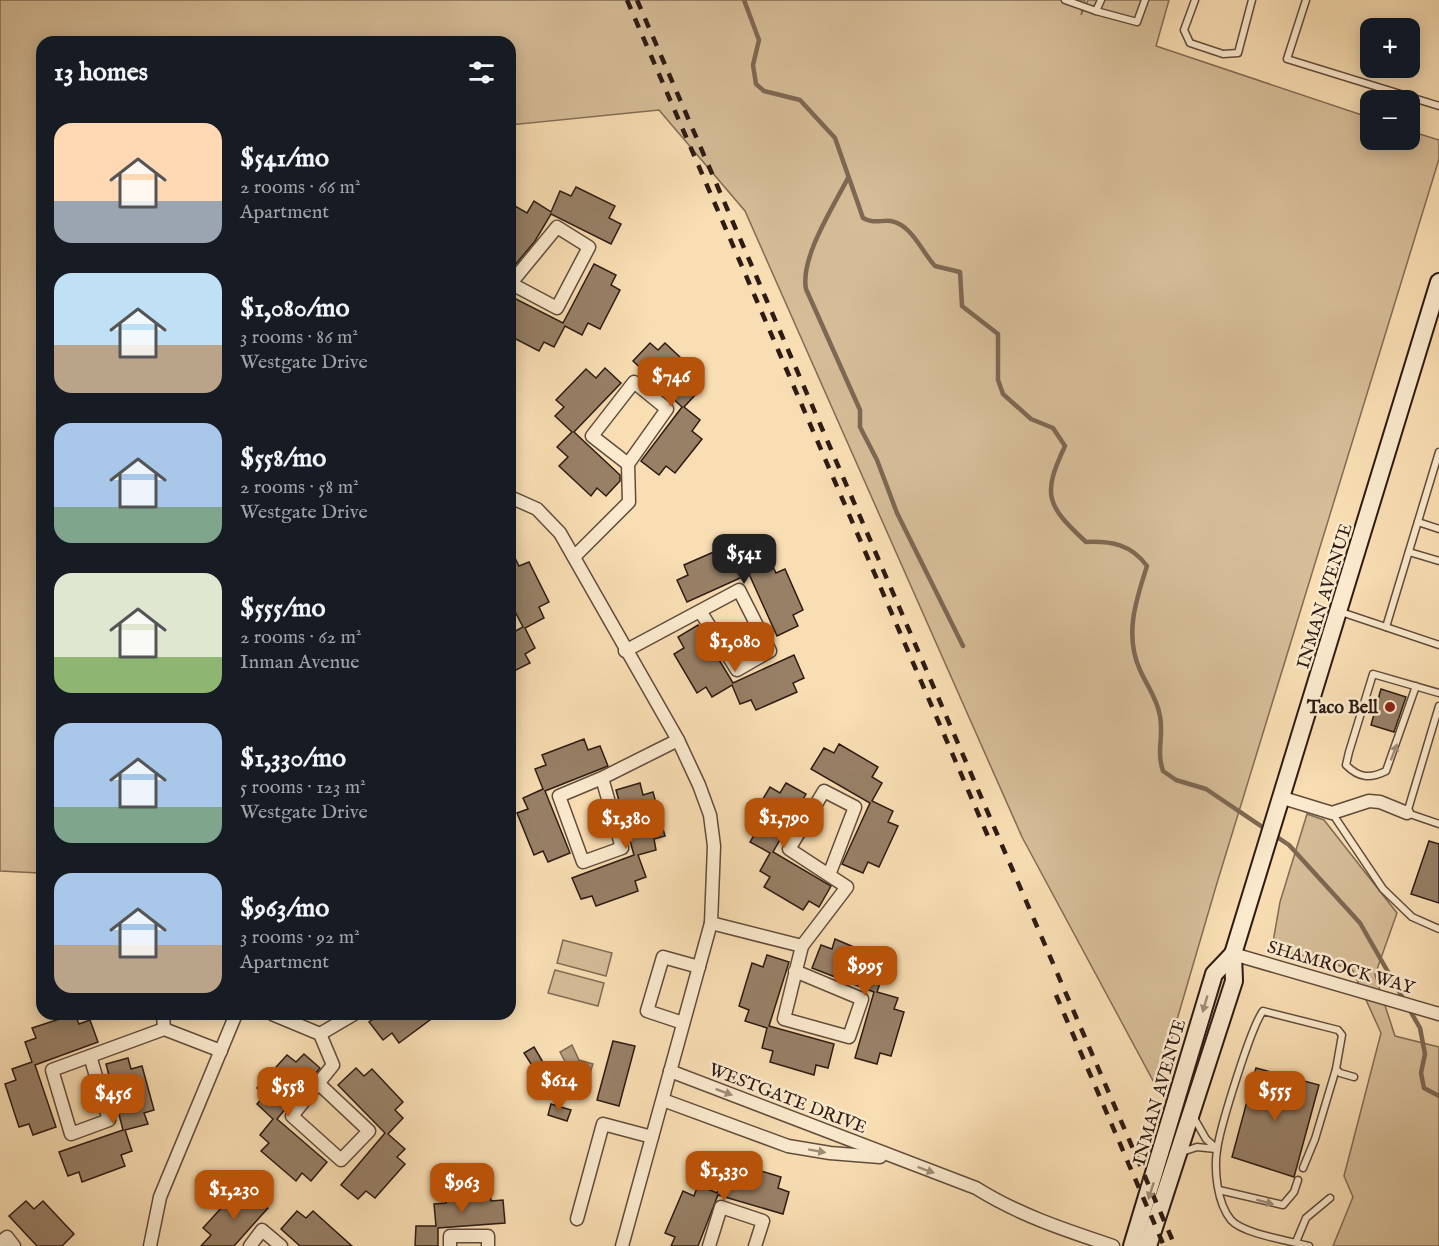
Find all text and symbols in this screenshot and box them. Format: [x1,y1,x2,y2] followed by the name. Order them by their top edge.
[1360,18,1420,150] map controls
[1360,18,1420,78] button: +
[54,56,148,89] text: 13 homes
[465,56,498,89] icon: filters
[1360,90,1420,150] button: −
[240,142,329,175] text: $541/mo
[102,147,174,219] icon: home
[240,175,361,200] text: 2 rooms · 66 m²
[240,200,329,225] text: Apartment
[240,292,350,325] text: $1,080/mo
[102,297,174,369] icon: home
[240,325,358,350] text: 3 rooms · 86 m²
[240,350,368,375] text: Westgate Drive
[635,357,707,408] pin: $746
[652,364,690,389] text: $746
[240,442,326,475] text: $558/mo
[102,447,174,519] icon: home
[240,475,359,500] text: 2 rooms · 58 m²
[240,500,368,525] text: Westgate Drive
[1292,521,1358,672] street label: INMAN AVENUE
[708,534,780,585] pin: $541
[726,541,762,566] text: $541
[240,592,326,625] text: $555/mo
[102,597,174,669] icon: home
[686,622,784,673] pin: $1,080
[240,625,362,650] text: 2 rooms · 62 m²
[709,629,761,654] text: $1,080
[240,650,359,675] text: Inman Avenue
[1306,697,1379,720] place label: Taco Bell
[1383,700,1397,714] marker: Taco Bell
[240,742,346,775] text: $1,330/mo
[1390,743,1399,761] one-way arrow
[102,747,174,819] icon: home
[240,775,366,800] text: 5 rooms · 123 m²
[735,798,833,849] pin: $1,790
[577,799,675,850] pin: $1,380
[240,800,368,825] text: Westgate Drive
[759,805,809,830] text: $1,790
[602,806,650,831] text: $1,380
[240,892,329,925] text: $963/mo
[102,897,174,969] icon: home
[240,925,360,950] text: 3 rooms · 92 m²
[1264,936,1418,1001] street label: SHAMROCK WAY
[829,946,901,997] pin: $995
[240,950,329,975] text: Apartment
[847,953,883,978] text: $995
[1200,995,1209,1013] one-way arrow
[1129,1017,1192,1168] street label: INMAN AVENUE
[705,1059,870,1140] street label: WESTGATE DRIVE
[523,1061,595,1112] pin: $614
[252,1067,324,1118] pin: $558
[541,1068,577,1093] text: $614
[1239,1071,1311,1122] pin: $555
[77,1074,149,1125] pin: $456
[271,1074,305,1099] text: $558
[1259,1078,1291,1103] text: $555
[95,1081,131,1106] text: $456
[715,1088,733,1098] one-way arrow
[808,1147,827,1156] one-way arrow
[675,1151,773,1202] pin: $1,330
[700,1158,748,1183] text: $1,330
[426,1163,498,1214] pin: $963
[917,1166,935,1176] one-way arrow
[185,1170,283,1221] pin: $1,230
[444,1170,480,1195] text: $963
[209,1177,259,1202] text: $1,230
[1145,1182,1155,1200] one-way arrow
[1256,1197,1275,1207] one-way arrow

